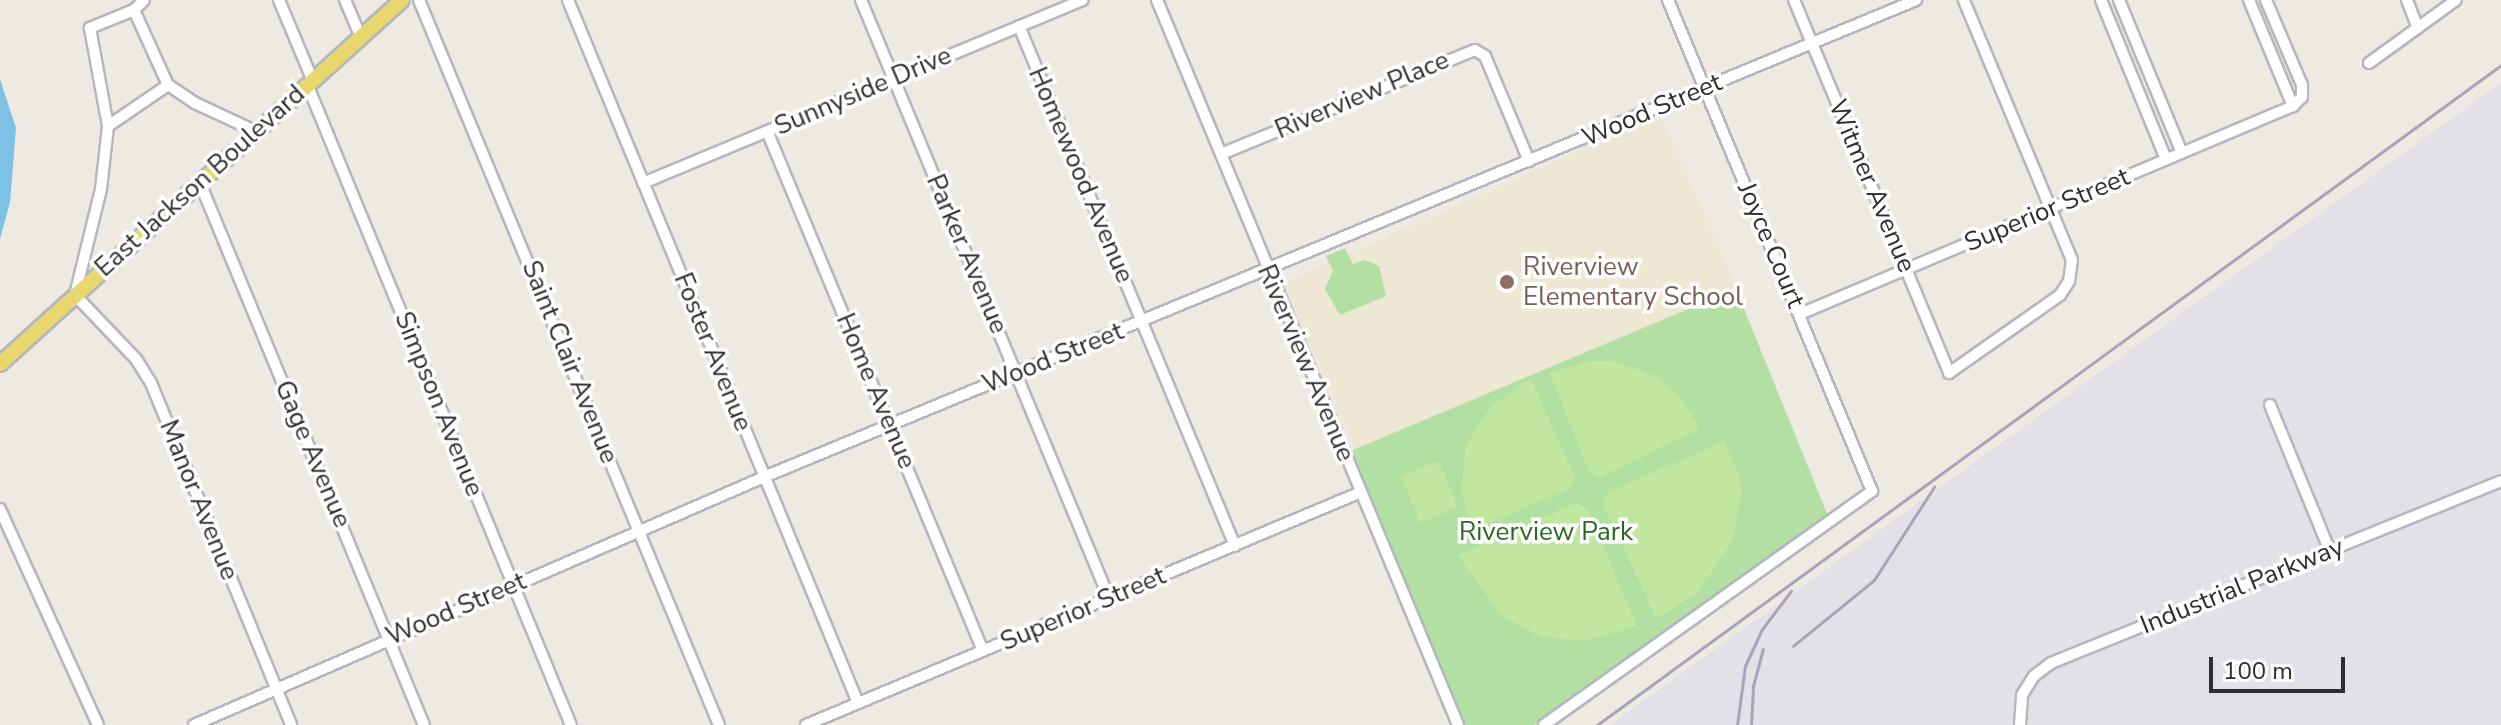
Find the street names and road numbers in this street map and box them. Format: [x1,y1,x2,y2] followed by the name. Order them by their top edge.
[770,40,956,142] street label: Sunnyside Drive
[1270,44,1454,146] street label: Riverview Place
[1021,63,1141,287] street label: Homewood Avenue
[1577,67,1727,153] street label: Wood Street
[89,79,311,283] street label: East Jackson Boulevard
[1822,95,1922,277] street label: Witmer Avenue
[1960,161,2134,259] street label: Superior Street
[919,170,1015,338] street label: Parker Avenue
[1731,178,1811,312] street label: Joyce Court
[515,256,625,468] street label: Saint Clair Avenue
[1250,260,1362,466] street label: Riverview Avenue
[667,268,759,436] street label: Foster Avenue
[388,307,490,501] street label: Simpson Avenue
[829,309,923,473] street label: Home Avenue
[978,316,1128,400] street label: Wood Street
[268,376,358,532] street label: Gage Avenue
[153,415,245,585] street label: Manor Avenue
[2136,531,2348,641] street label: Industrial Parkway
[996,560,1170,658] street label: Superior Street
[381,566,531,652] street label: Wood Street

